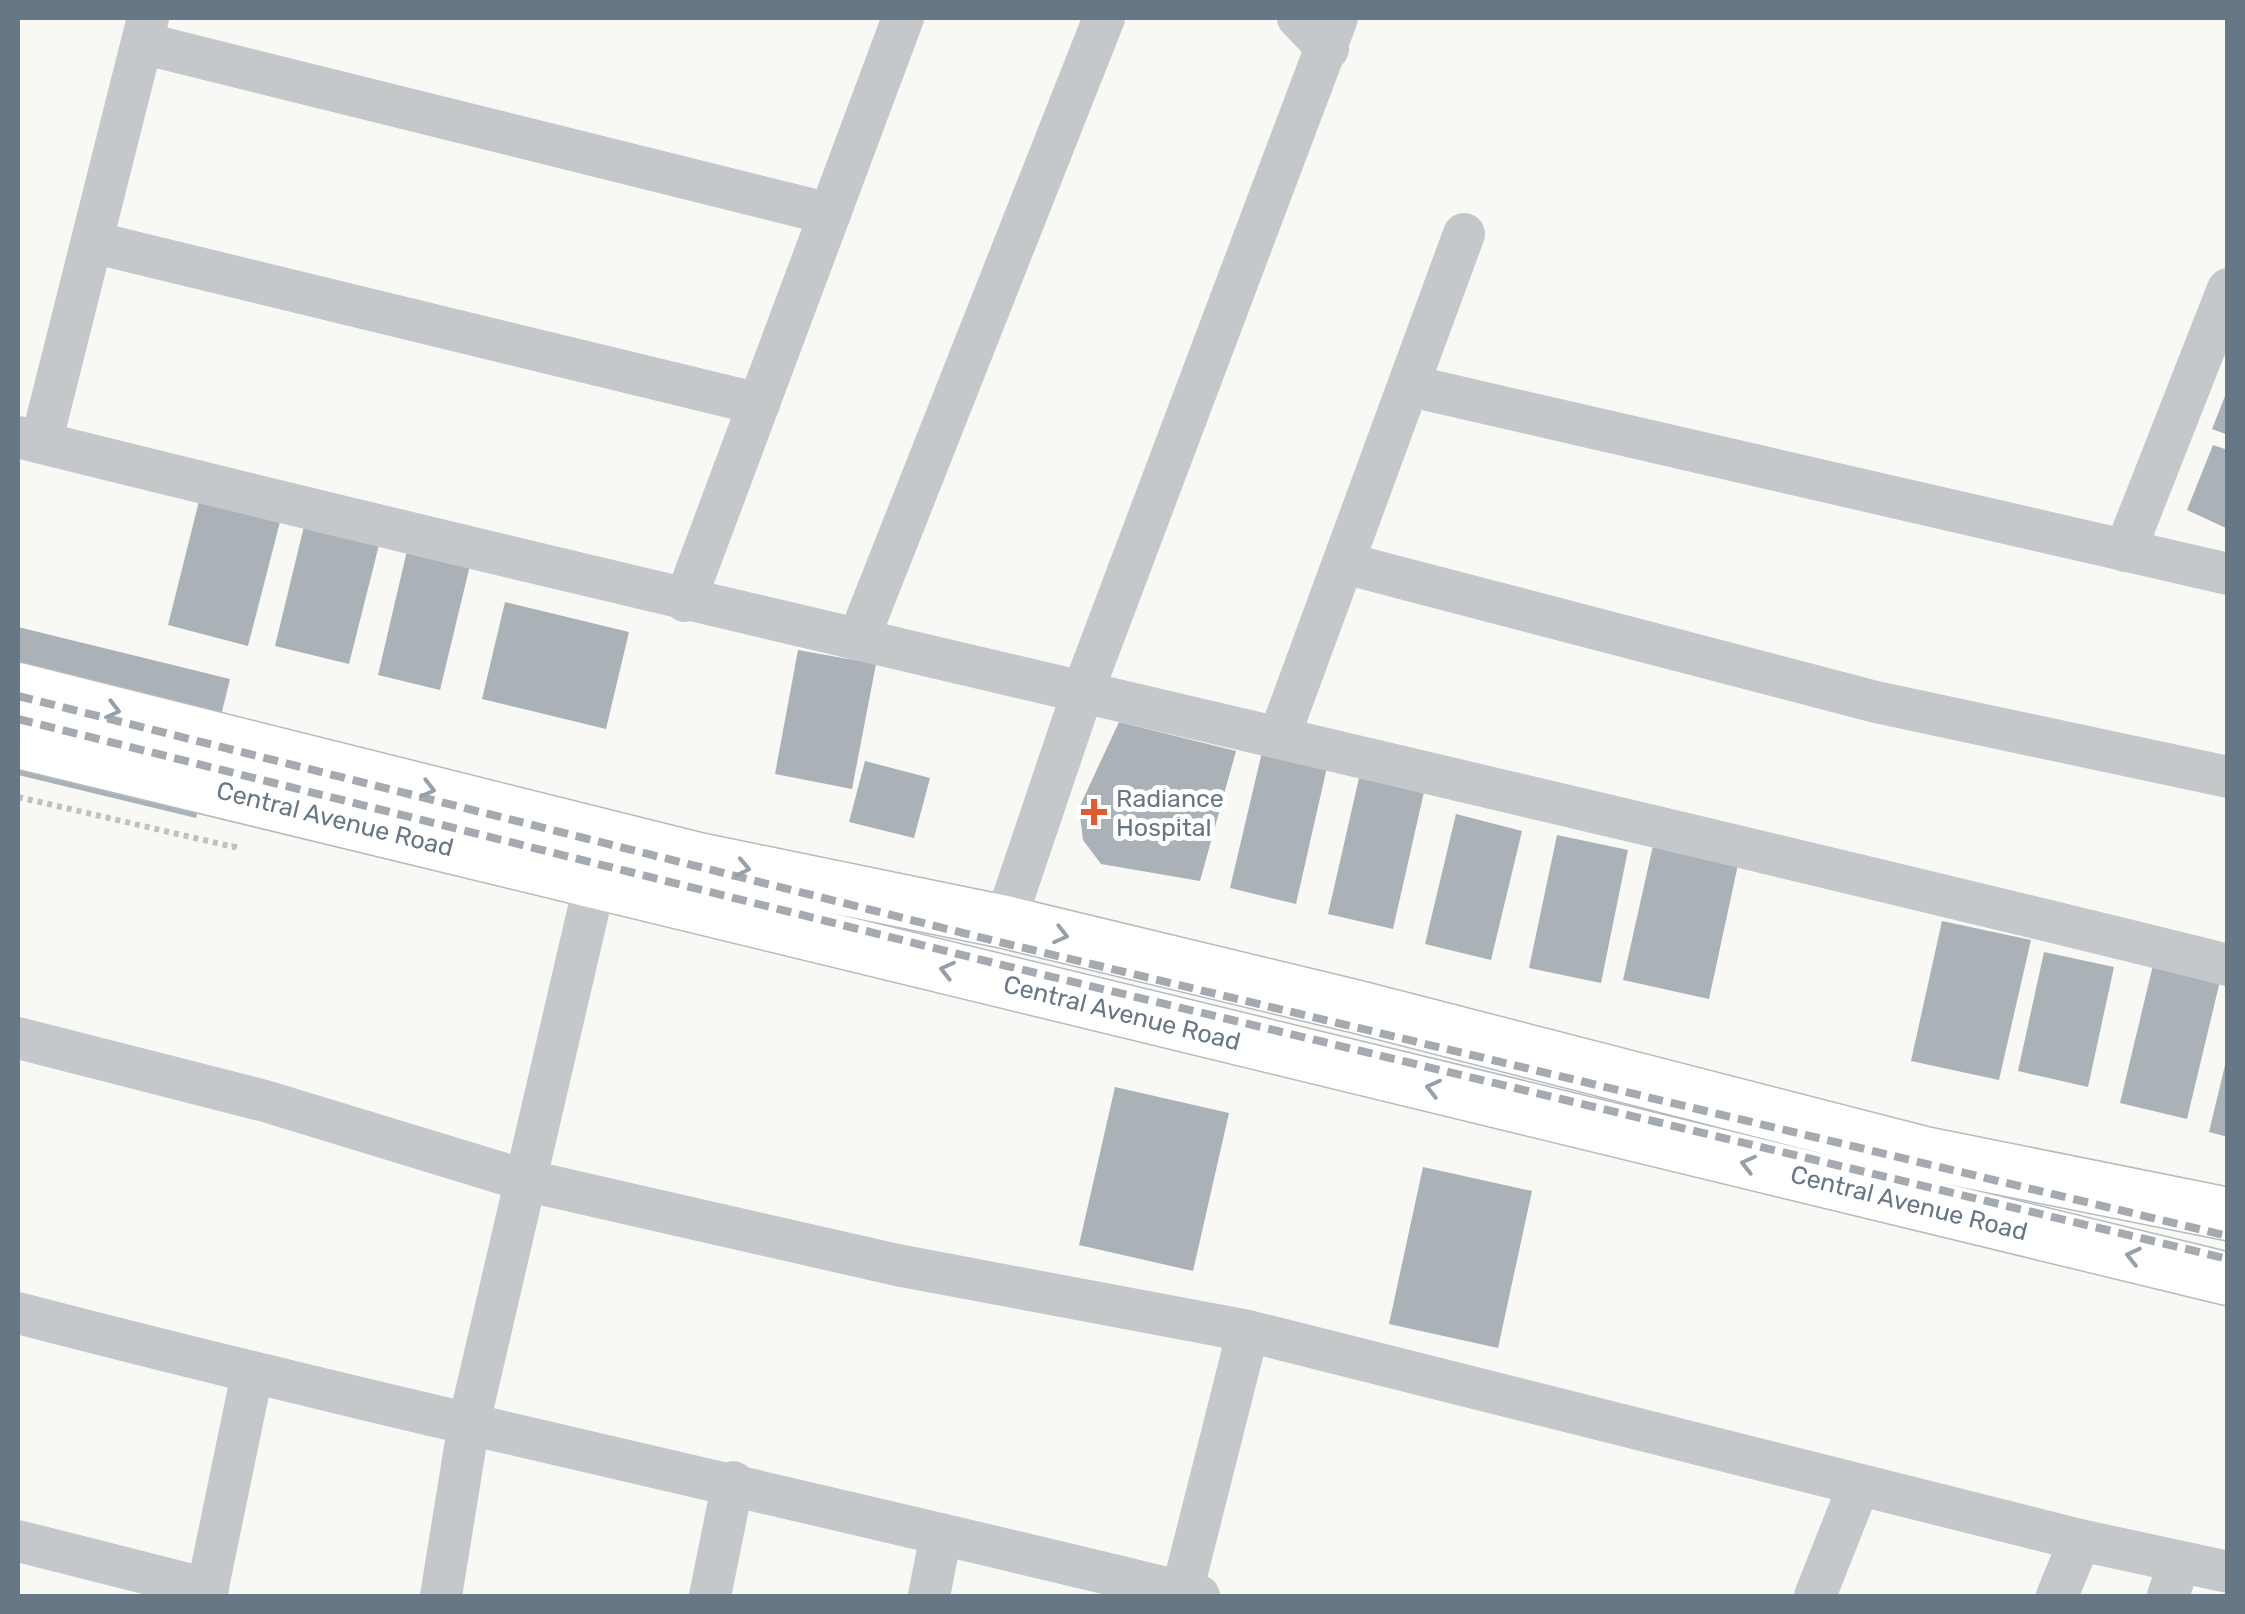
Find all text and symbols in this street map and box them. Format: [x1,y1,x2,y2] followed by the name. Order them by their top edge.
[104,698,121,719] one-way arrow
[214,776,456,862] street label: Central Avenue Road
[419,777,436,798] one-way arrow
[1116,784,1224,842] place label: Radiance Hospital
[1081,799,1107,825] marker: Radiance Hospital
[734,856,751,877] one-way arrow
[1052,923,1069,944] one-way arrow
[939,960,956,981] one-way arrow
[1001,970,1243,1056] street label: Central Avenue Road
[1425,1079,1442,1100] one-way arrow
[1740,1155,1757,1176] one-way arrow
[1788,1160,2030,1246] street label: Central Avenue Road
[2125,1247,2142,1268] one-way arrow

